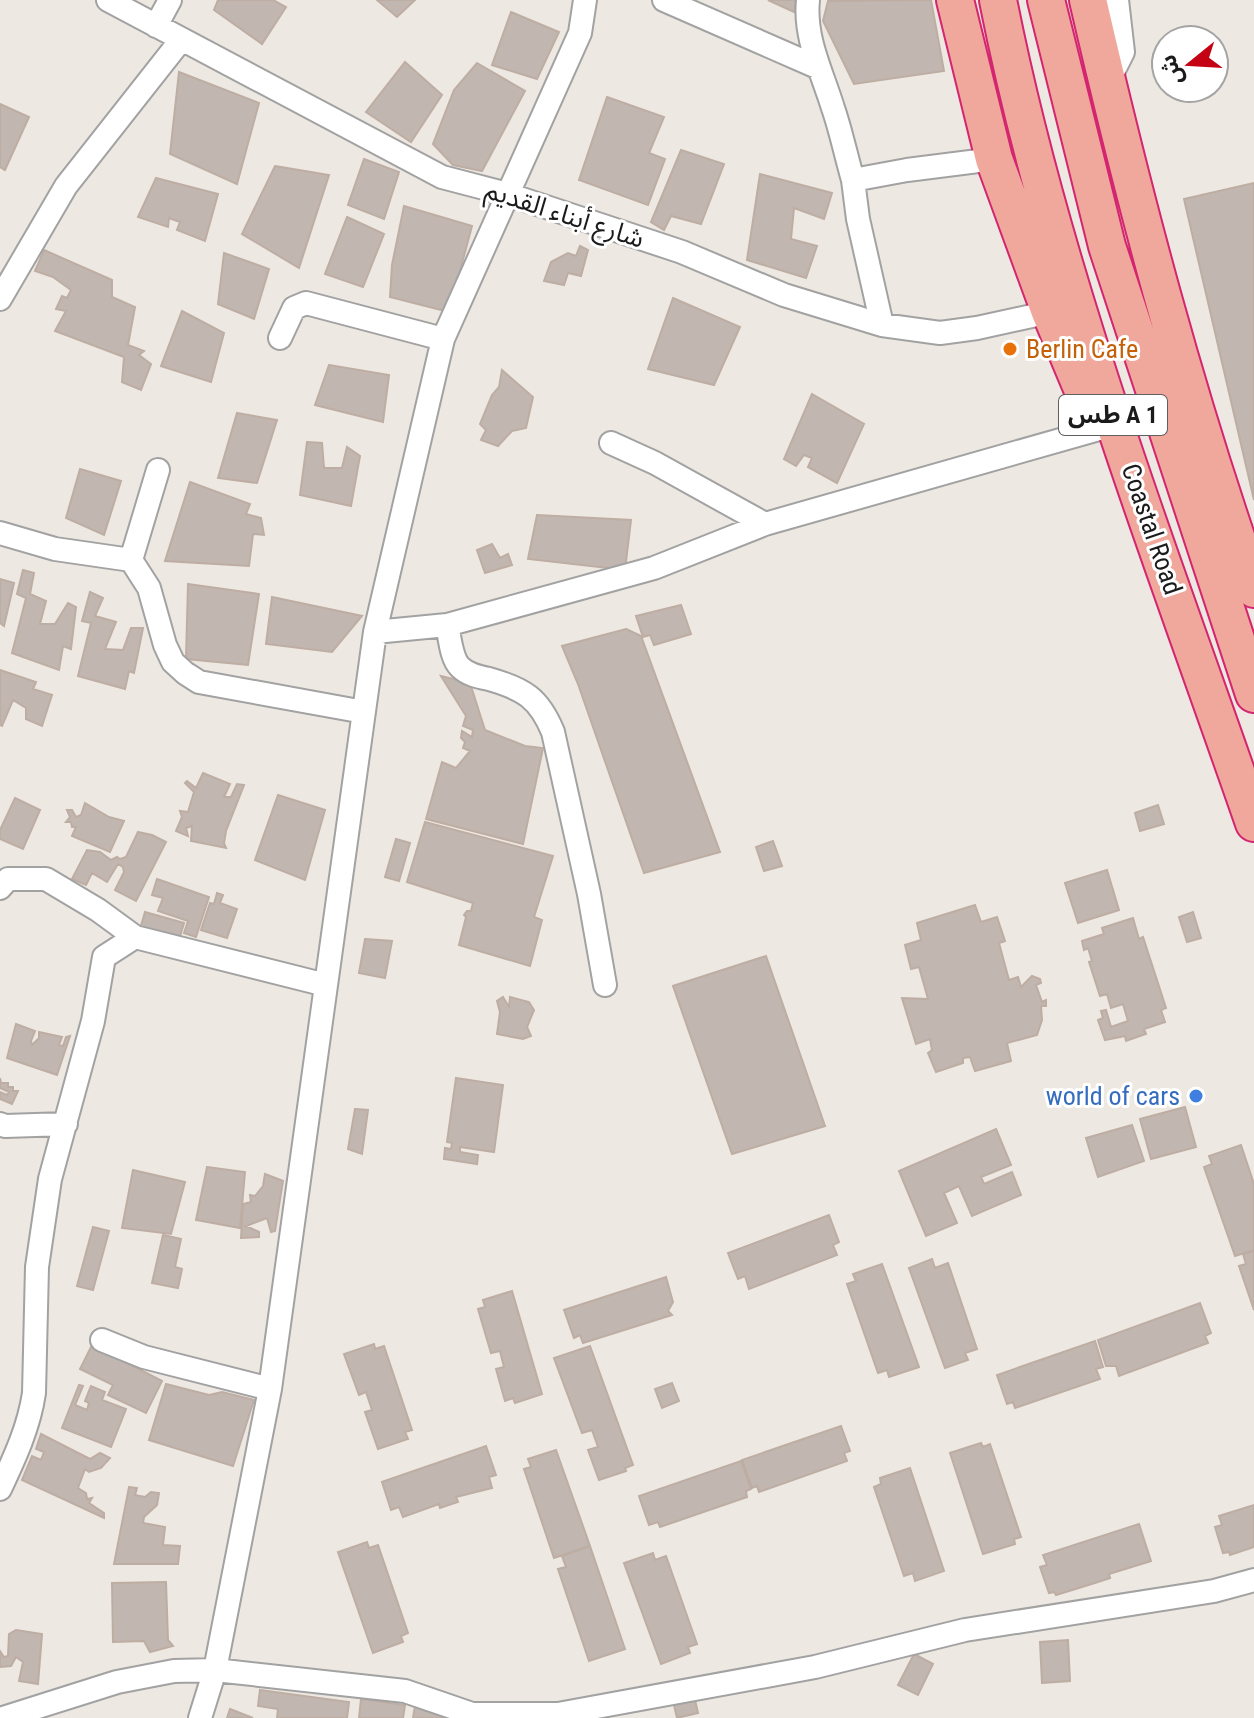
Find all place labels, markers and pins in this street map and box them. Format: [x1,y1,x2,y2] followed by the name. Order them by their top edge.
[1026,334,1138,364] place label: Berlin Cafe
[1001,340,1019,358] marker: Berlin Cafe
[1046,1081,1180,1111] place label: world of cars
[1187,1087,1205,1105] marker: world of cars

